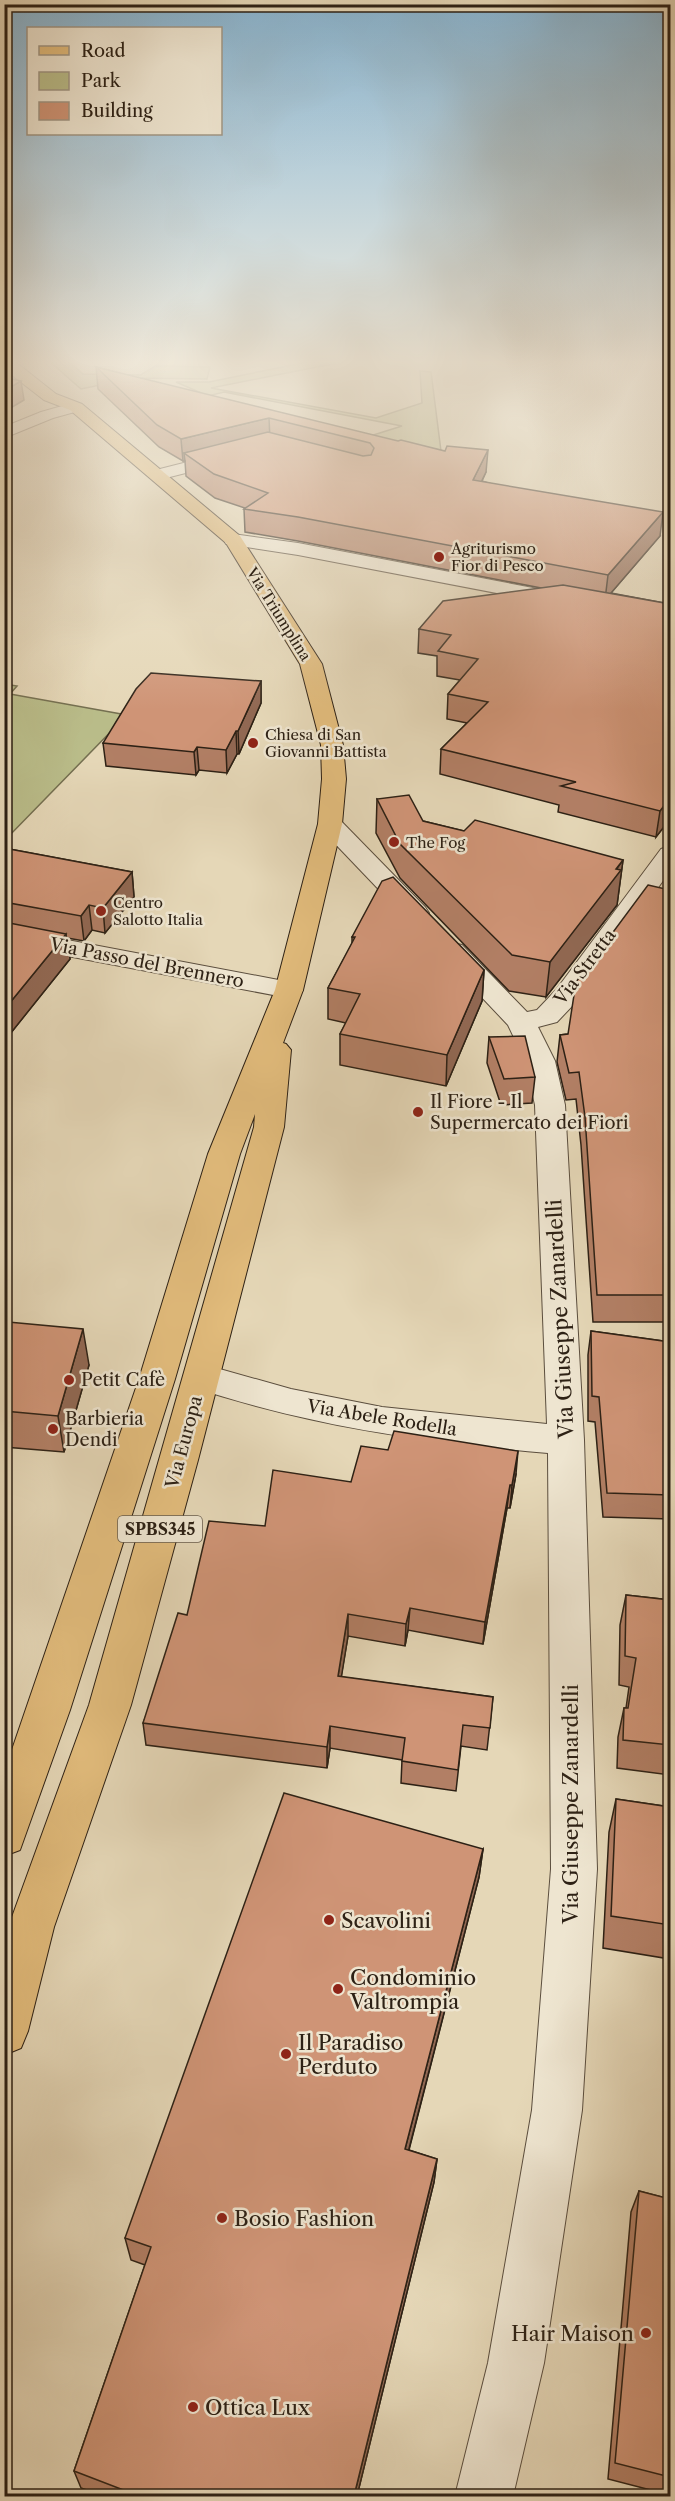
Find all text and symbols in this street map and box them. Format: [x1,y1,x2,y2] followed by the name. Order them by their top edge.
[27,27,222,135] legend
[81,40,126,62] text: Road
[81,70,122,92] text: Park
[81,100,153,122] text: Building
[450,539,544,575] place label: Agriturismo Fior di Pesco
[432,550,446,564] marker: Agriturismo Fior di Pesco
[242,563,315,664] street label: Via Triumplina
[265,725,387,761] place label: Chiesa di San Giovanni Battista
[246,736,260,750] marker: Chiesa di San Giovanni Battista
[406,833,465,852] place label: The Fog
[387,835,401,849] marker: The Fog
[113,893,203,929] place label: Centro Salotto Italia
[94,904,108,918] marker: Centro Salotto Italia
[549,924,621,1010] street label: Via Stretta
[47,933,246,993] street label: Via Passo del Brennero
[430,1091,629,1134] place label: Il Fiore - Il Supermercato dei Fiori
[411,1105,425,1119] marker: Il Fiore - Il Supermercato dei Fiori
[541,1199,579,1440] street label: Via Giuseppe Zanardelli
[81,1369,165,1391] place label: Petit Cafè
[62,1373,76,1387] marker: Petit Cafè
[161,1393,207,1492] street label: Via Europa
[304,1395,459,1441] street label: Via Abele Rodella
[65,1408,144,1451] place label: Barbieria Dendi
[46,1422,60,1436] marker: Barbieria Dendi
[118,1516,202,1542] road number: SPBS345
[558,1684,583,1925] street label: Via Giuseppe Zanardelli
[341,1908,431,1933] place label: Scavolini
[322,1913,336,1927] marker: Scavolini
[349,1965,476,2014] place label: Condominio Valtrompia
[331,1982,345,1996] marker: Condominio Valtrompia
[298,2030,403,2079] place label: Il Paradiso Perduto
[279,2047,293,2061] marker: Il Paradiso Perduto
[234,2206,374,2231] place label: Bosio Fashion
[215,2211,229,2225] marker: Bosio Fashion
[511,2321,634,2346] place label: Hair Maison
[639,2326,653,2340] marker: Hair Maison
[205,2395,311,2420] place label: Ottica Lux
[186,2400,200,2414] marker: Ottica Lux

